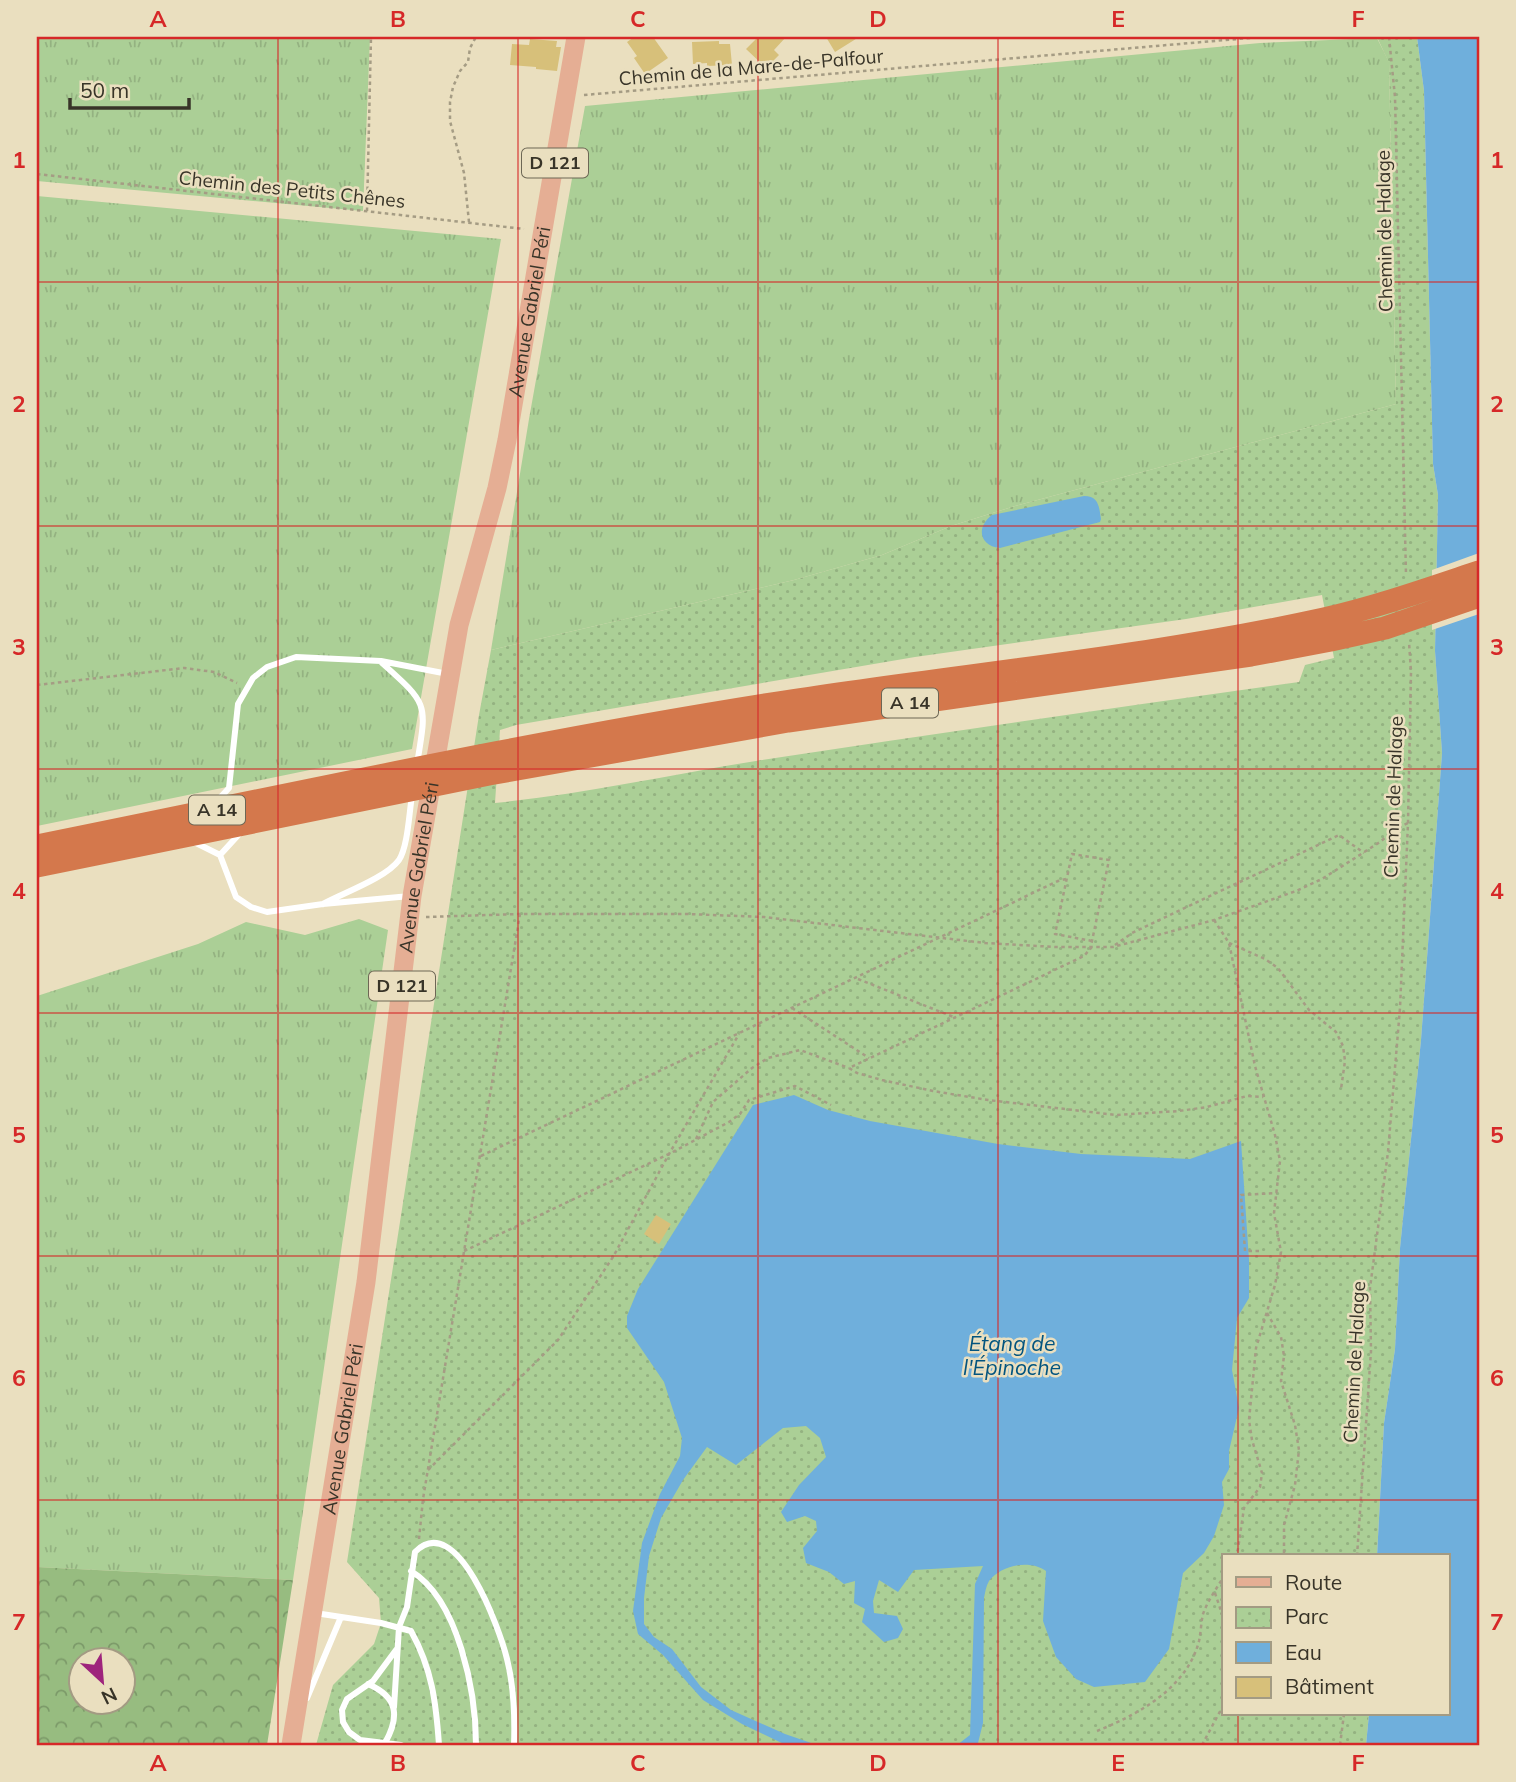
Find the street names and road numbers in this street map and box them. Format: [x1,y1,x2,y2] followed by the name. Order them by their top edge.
[618,43,884,91] street label: Chemin de la Mare-de-Palfour
[522,148,588,178] road number: D 121
[1371,150,1397,312] street label: Chemin de Halage
[178,165,406,213] street label: Chemin des Petits Chênes
[503,225,555,399] street label: Avenue Gabriel Péri
[882,688,938,718] road number: A 14
[1378,716,1408,878] street label: Chemin de Halage
[393,780,444,954] street label: Avenue Gabriel Péri
[189,796,245,824] road number: A 14
[369,972,435,1001] road number: D 121
[1338,1280,1370,1444] street label: Chemin de Halage
[316,1342,368,1516] street label: Avenue Gabriel Péri

